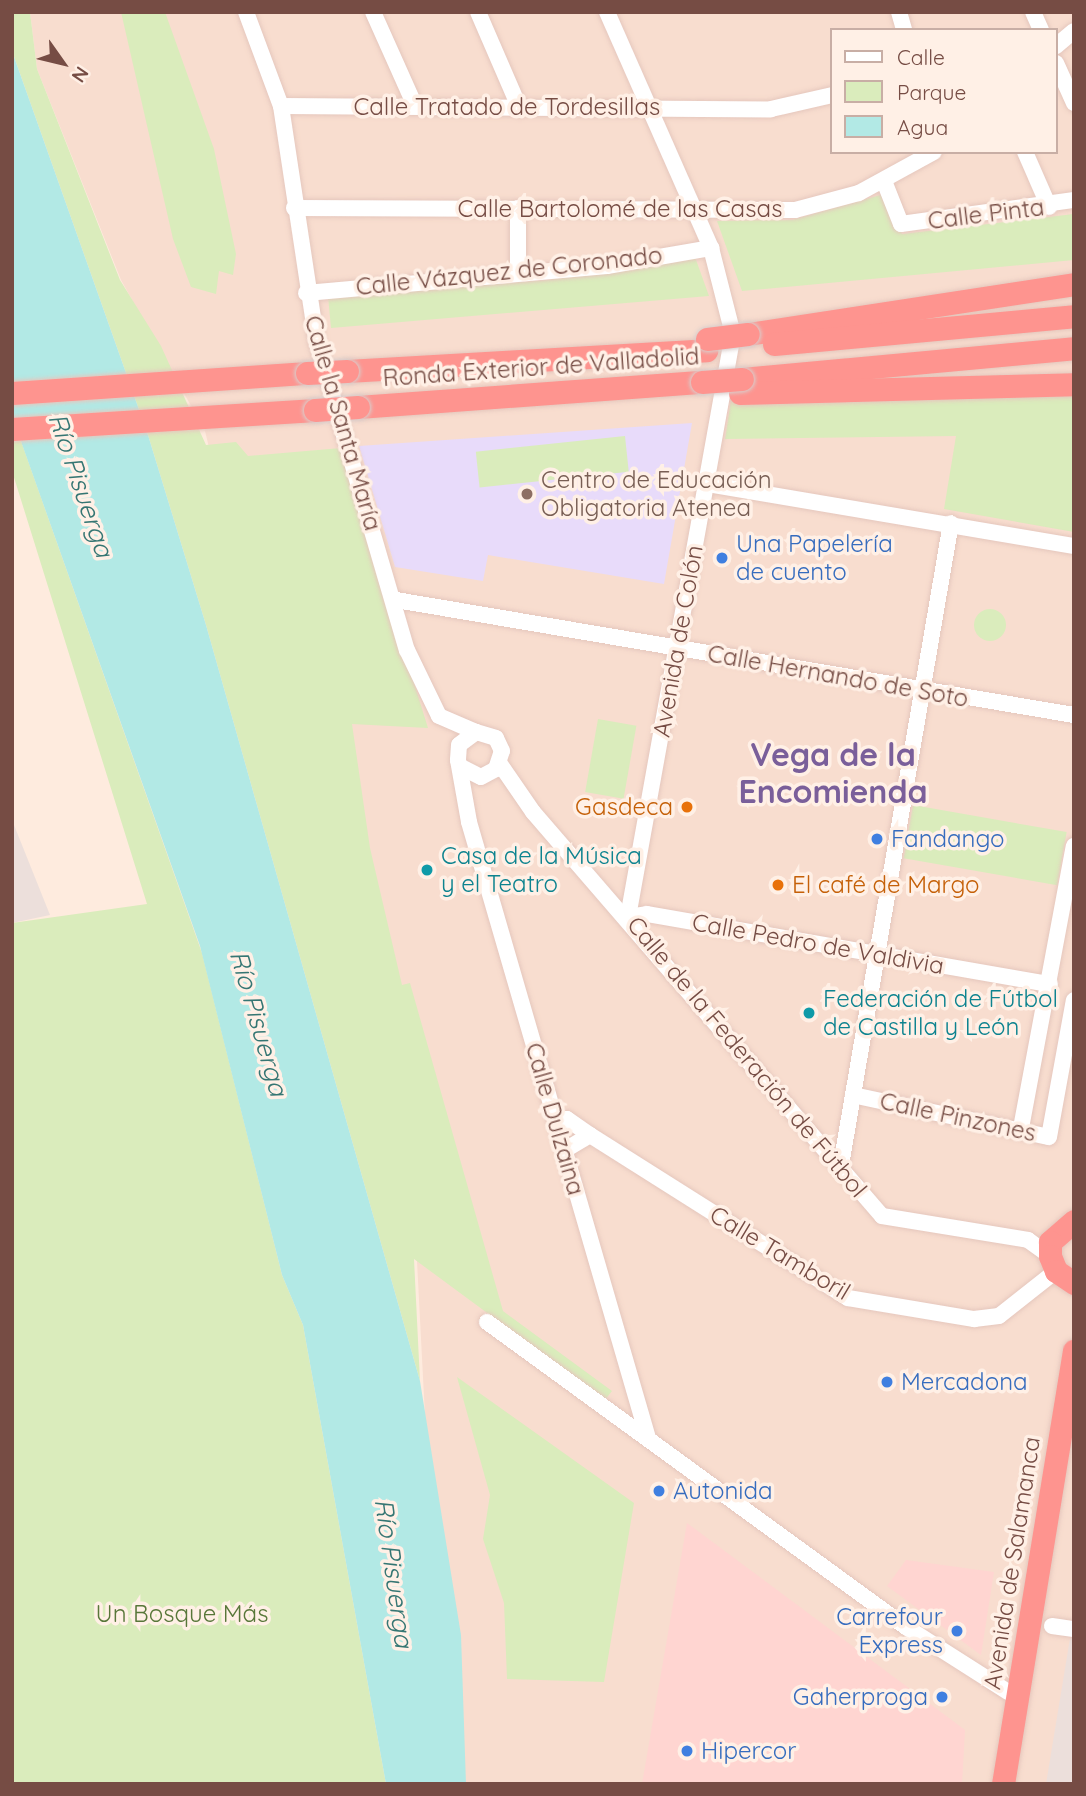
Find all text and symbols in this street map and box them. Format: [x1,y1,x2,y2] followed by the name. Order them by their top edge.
[28,28,98,98] north arrow
[830,28,1058,154] legend
[897,44,945,70] text: Calle
[67,62,94,87] text: N
[897,79,966,105] text: Parque
[354,93,660,121] street label: Calle Tratado de Tordesillas
[897,114,948,140] text: Agua
[926,193,1046,235] street label: Calle Pinta
[458,195,782,223] street label: Calle Bartolomé de las Casas
[354,241,664,301] street label: Calle Vázquez de Coronado
[299,312,387,534] street label: Calle la Santa María
[382,342,700,392] street label: Ronda Exterior de Valladolid
[42,409,120,561] water label: Río Pisuerga
[541,466,772,522] place label: Centro de Educación Obligatoria Atenea
[519,486,535,502] marker: Centro de Educación Obligatoria Atenea
[736,530,893,586] place label: Una Papelería de cuento
[647,543,709,739] street label: Avenida de Colón
[714,550,730,566] marker: Una Papelería de cuento
[705,639,971,713] street label: Calle Hernando de Soto
[738,736,928,811] district label: Vega de la Encomienda
[575,793,673,821] place label: Gasdeca
[679,799,695,815] marker: Gasdeca
[891,825,1004,853] place label: Fandango
[869,831,885,847] marker: Fandango
[441,842,642,898] place label: Casa de la Música y el Teatro
[419,862,435,878] marker: Casa de la Música y el Teatro
[792,871,979,899] place label: El café de Margo
[770,877,786,893] marker: El café de Margo
[690,908,946,980] street label: Calle Pedro de Valdivia
[621,911,873,1203] street label: Calle de la Federación de Fútbol
[223,947,295,1099] water label: Río Pisuerga
[823,985,1058,1041] place label: Federación de Fútbol de Castilla y León
[801,1005,817,1021] marker: Federación de Fútbol de Castilla y León
[519,1039,591,1199] street label: Calle Dulzaina
[877,1086,1039,1148] street label: Calle Pinzones
[705,1200,855,1306] street label: Calle Tamboril
[901,1368,1028,1396] place label: Mercadona
[879,1374,895,1390] marker: Mercadona
[978,1434,1046,1692] street label: Avenida de Salamanca
[673,1477,773,1505] place label: Autonida
[651,1483,667,1499] marker: Autonida
[368,1497,420,1649] water label: Río Pisuerga
[96,1600,268,1628] park label: Un Bosque Más
[836,1603,943,1659] place label: Carrefour Express
[949,1623,965,1639] marker: Carrefour Express
[793,1683,928,1711] place label: Gaherproga
[934,1689,950,1705] marker: Gaherproga
[701,1737,796,1765] place label: Hipercor
[679,1743,695,1759] marker: Hipercor

